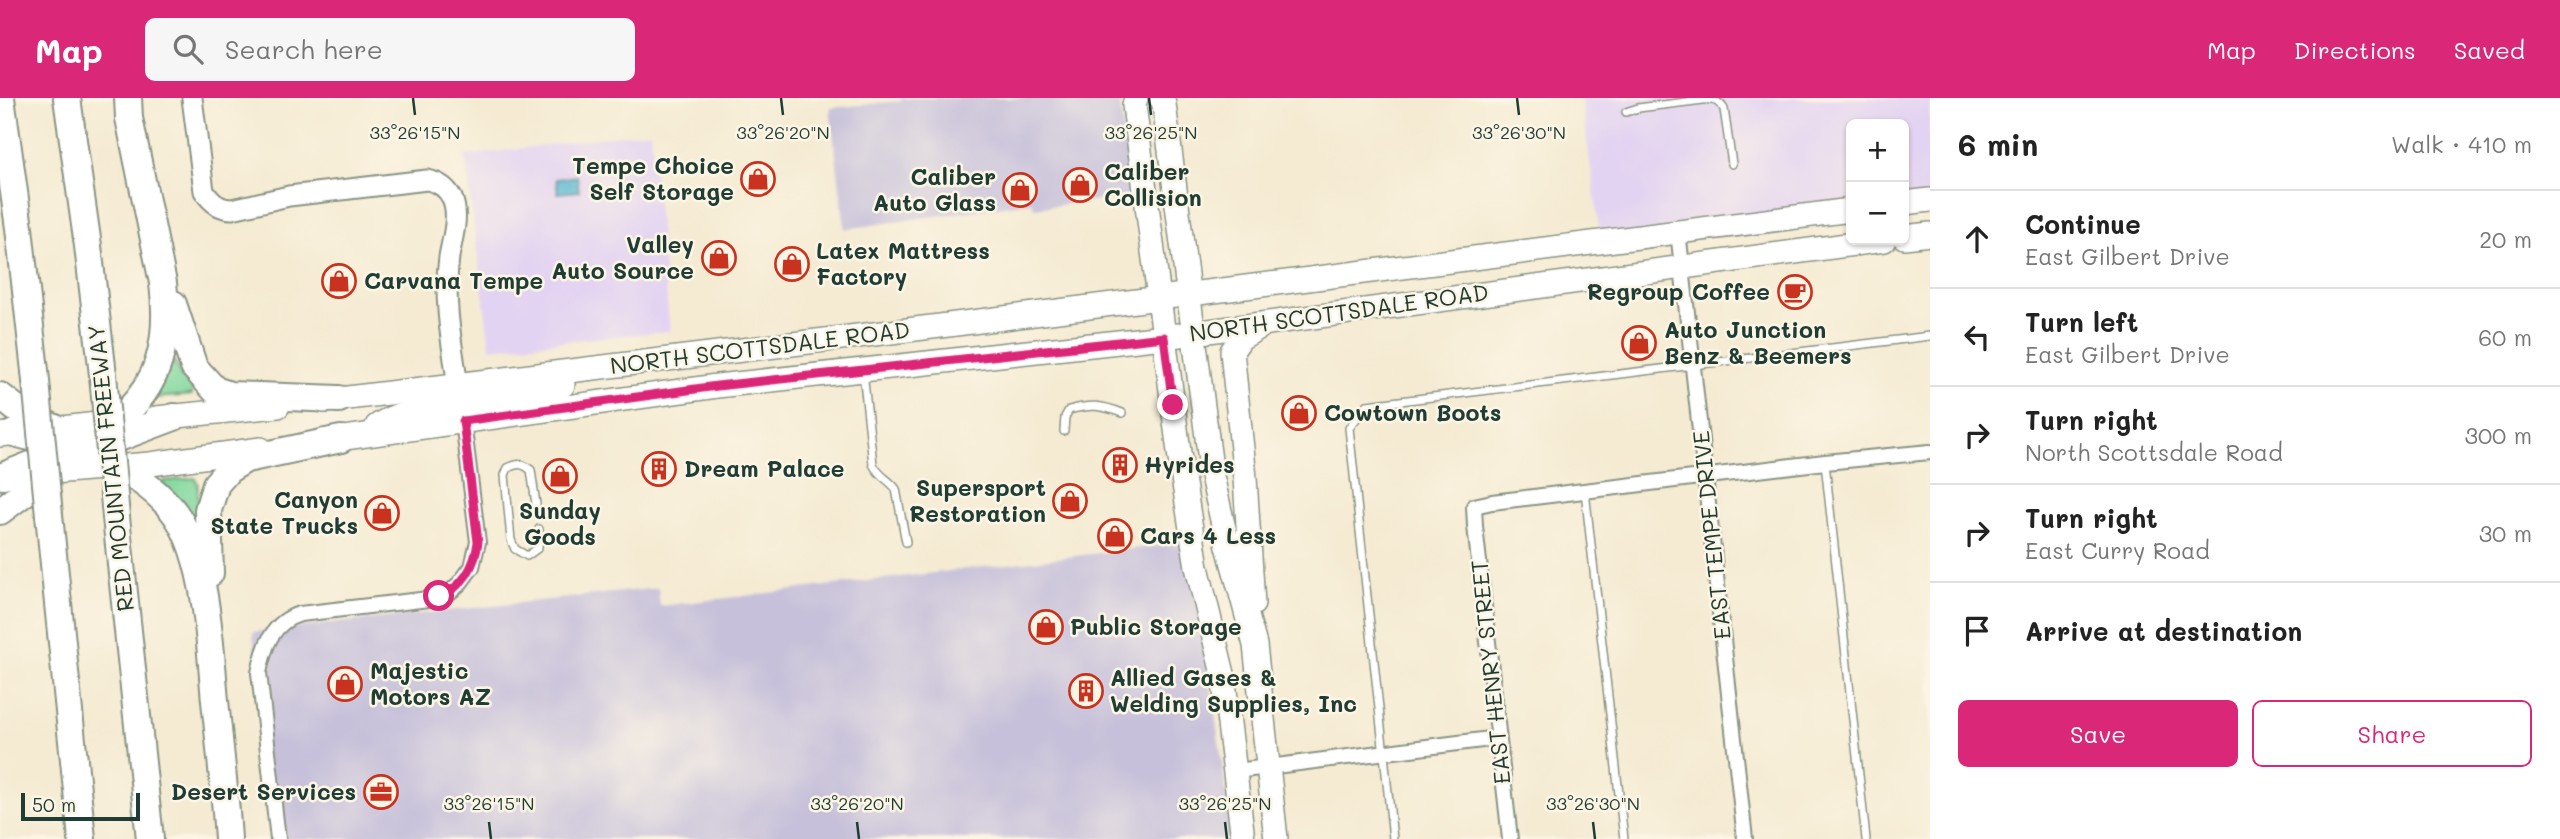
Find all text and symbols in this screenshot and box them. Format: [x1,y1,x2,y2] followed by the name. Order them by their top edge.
[145,18,635,81] search box
[35,28,103,71] text: Map
[169,30,207,68] icon: search
[225,32,383,66] text: Search here
[2207,34,2256,65] text: Map
[2294,34,2416,65] text: Directions
[2454,34,2525,65] text: Saved
[1846,119,1909,245] map controls
[1846,119,1909,182] button: +
[369,120,461,144] text: 33°26'15"N
[736,120,830,144] text: 33°26'20"N
[1104,120,1198,144] text: 33°26'25"N
[1472,120,1566,144] text: 33°26'30"N
[1958,124,2038,164] text: 6 min
[2391,129,2532,159] text: Walk · 410 m
[572,150,734,206] place label: Tempe Choice Self Storage
[1104,156,1202,212] place label: Caliber Collision
[739,160,777,198] shop icon: Tempe Choice Self Storage
[873,161,996,217] place label: Caliber Auto Glass
[1061,166,1099,204] shop icon: Caliber Collision
[1001,171,1039,209] shop icon: Caliber Auto Glass
[1846,182,1909,245] button: −
[2025,207,2141,241] text: Continue
[1958,220,1996,258] icon: ahead
[2479,224,2532,254] text: 20 m
[551,229,694,285] place label: Valley Auto Source
[816,235,990,291] place label: Latex Mattress Factory
[700,239,738,277] shop icon: Valley Auto Source
[2025,241,2230,271] text: East Gilbert Drive
[773,245,811,283] shop icon: Latex Mattress Factory
[320,262,358,300] shop icon: Carvana Tempe
[364,265,543,295] place label: Carvana Tempe
[1776,273,1814,311] cafe icon: Regroup Coffee
[1187,276,1490,348] street label: NORTH SCOTTSDALE ROAD
[1587,276,1770,306] place label: Regroup Coffee
[2025,305,2138,339] text: Turn left
[608,314,911,380] street label: NORTH SCOTTSDALE ROAD
[1664,314,1852,370] place label: Auto Junction Benz & Beemers
[1958,318,1996,356] icon: left
[2478,322,2532,352] text: 60 m
[80,323,140,613] street label: RED MOUNTAIN FREEWAY
[1620,324,1658,362] shop icon: Auto Junction Benz & Beemers
[2025,339,2230,369] text: East Gilbert Drive
[1157,389,1188,420] route end
[1280,394,1318,432] shop icon: Cowtown Boots
[1324,397,1501,427] place label: Cowtown Boots
[2025,403,2158,437] text: Turn right
[1958,416,1996,454] icon: right
[2464,420,2532,450] text: 300 m
[1685,429,1737,641] street label: EAST TEMPE DRIVE
[2025,437,2283,467] text: North Scottsdale Road
[1101,446,1139,484] building icon: Hyrides
[1144,449,1235,479] place label: Hyrides
[640,450,678,488] building icon: Dream Palace
[684,453,844,483] place label: Dream Palace
[541,457,579,495] shop icon: Sunday Goods
[909,472,1046,528] place label: Supersport Restoration
[1051,482,1089,520] shop icon: Supersport Restoration
[211,484,358,540] place label: Canyon State Trucks
[363,494,401,532] shop icon: Canyon State Trucks
[519,495,601,551] place label: Sunday Goods
[2025,501,2158,535] text: Turn right
[1958,514,1996,552] icon: right
[1096,517,1134,555] shop icon: Cars 4 Less
[2479,518,2532,548] text: 30 m
[1140,520,1276,550] place label: Cars 4 Less
[2025,535,2210,565] text: East Curry Road
[1463,558,1517,786] street label: EAST HENRY STREET
[423,580,454,611] route start
[1027,608,1065,646] shop icon: Public Storage
[1070,611,1242,641] place label: Public Storage
[1958,612,1996,650] icon: arrive
[2025,614,2302,648] text: Arrive at destination
[370,655,491,711] place label: Majestic Motors AZ
[1110,662,1357,718] place label: Allied Gases & Welding Supplies, Inc
[326,665,364,703] shop icon: Majestic Motors AZ
[1067,672,1105,710] building icon: Allied Gases & Welding Supplies, Inc
[1958,700,2238,767] button: Save
[2252,700,2532,767] button: Share
[362,773,400,811] office icon: Desert Services
[171,776,356,806] place label: Desert Services
[21,790,140,822] scale bar
[443,791,535,815] text: 33°26'15"N
[810,791,904,815] text: 33°26'20"N
[1178,791,1272,815] text: 33°26'25"N
[1546,791,1640,815] text: 33°26'30"N
[32,792,76,817] text: 50 m

